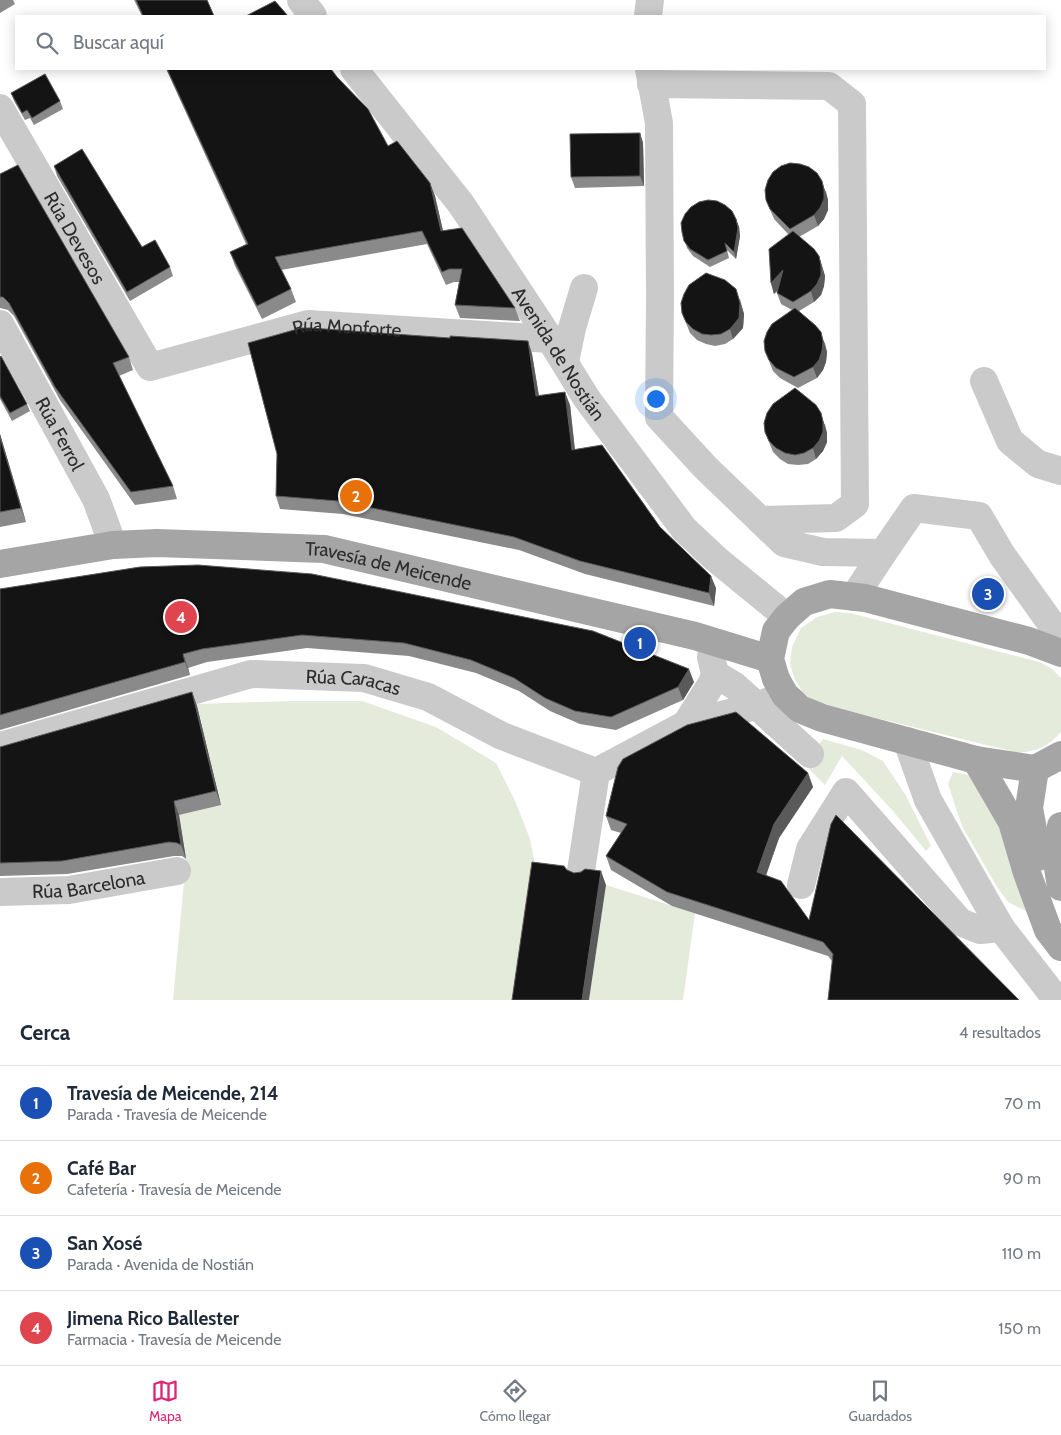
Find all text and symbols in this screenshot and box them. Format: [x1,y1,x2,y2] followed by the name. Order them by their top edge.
[15,15,1046,70] search box
[33,29,61,57] icon: search
[73,31,164,54] text: Buscar aquí
[39,187,111,288] street label: Rúa Devesos
[507,282,611,425] street label: Avenida de Nostián
[290,312,402,341] street label: Rúa Monforte
[643,386,669,412] your location
[31,393,90,475] street label: Rúa Ferrol
[340,477,372,515] pin: 2
[305,537,474,595] street label: Travesía de Meicende
[972,575,1004,613] pin: 3
[165,598,197,636] pin: 4
[624,624,656,662] pin: 1
[305,664,404,700] street label: Rúa Caracas
[32,865,147,903] street label: Rúa Barcelona
[20,1020,70,1045] text: Cerca
[959,1023,1041,1042] text: 4 resultados
[67,1082,278,1105] text: Travesía de Meicende, 214
[33,1094,39,1113] text: 1
[1004,1094,1041,1113] text: 70 m
[67,1105,267,1124] text: Parada · Travesía de Meicende
[67,1157,136,1180] text: Café Bar
[32,1169,40,1188] text: 2
[1003,1169,1041,1188] text: 90 m
[67,1180,282,1199] text: Cafetería · Travesía de Meicende
[67,1232,142,1255] text: San Xosé
[32,1244,40,1263] text: 3
[1002,1244,1041,1263] text: 110 m
[67,1255,254,1274] text: Parada · Avenida de Nostián
[67,1307,239,1330] text: Jimena Rico Ballester
[31,1319,41,1338] text: 4
[998,1319,1041,1338] text: 150 m
[67,1330,281,1349] text: Farmacia · Travesía de Meicende
[149,1377,182,1425] tab: Mapa
[480,1377,551,1425] tab: Cómo llegar
[849,1377,912,1425] tab: Guardados

